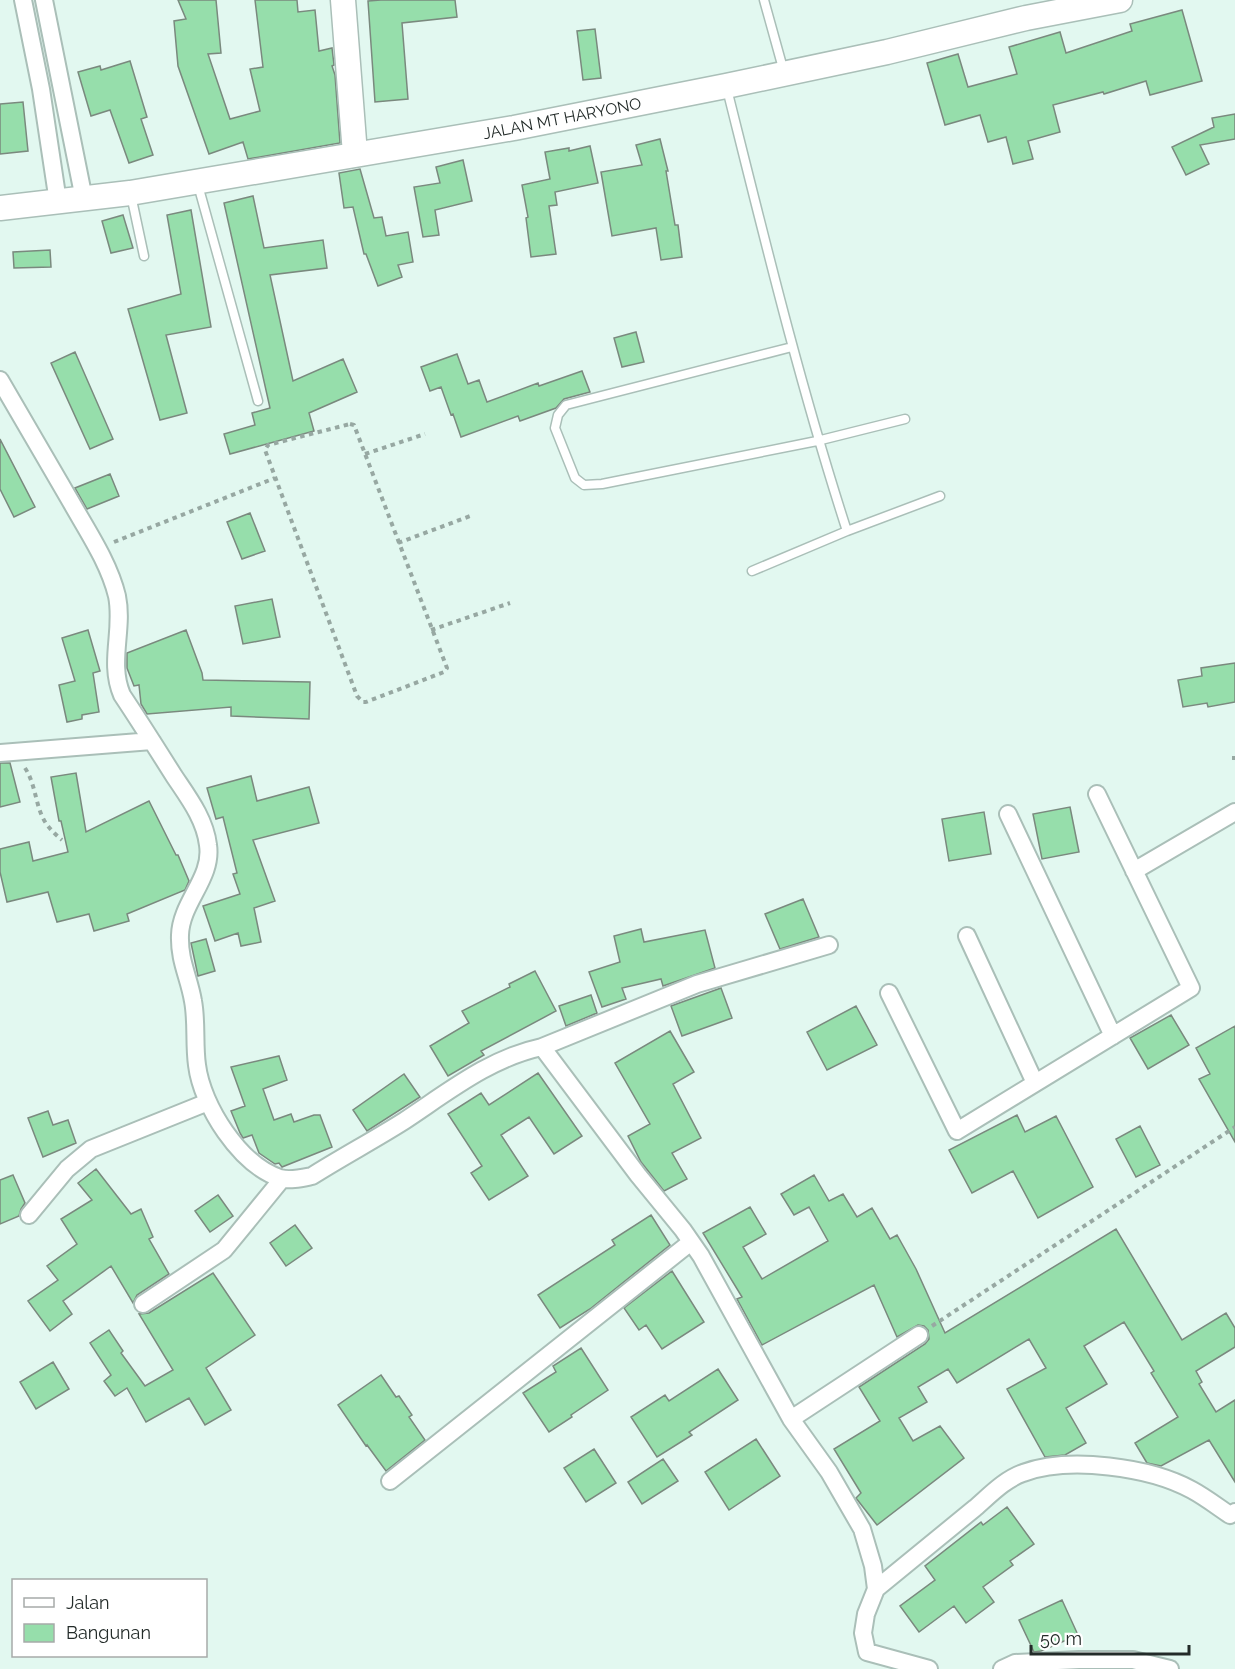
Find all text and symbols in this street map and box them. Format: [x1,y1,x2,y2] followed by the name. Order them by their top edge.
[481,94,643,143] street label: JALAN MT HARYONO
[12,1579,207,1657] legend
[66,1592,110,1613] text: Jalan
[1031,1618,1188,1656] scale bar
[66,1622,151,1643] text: Bangunan
[1040,1628,1082,1649] text: 50 m

